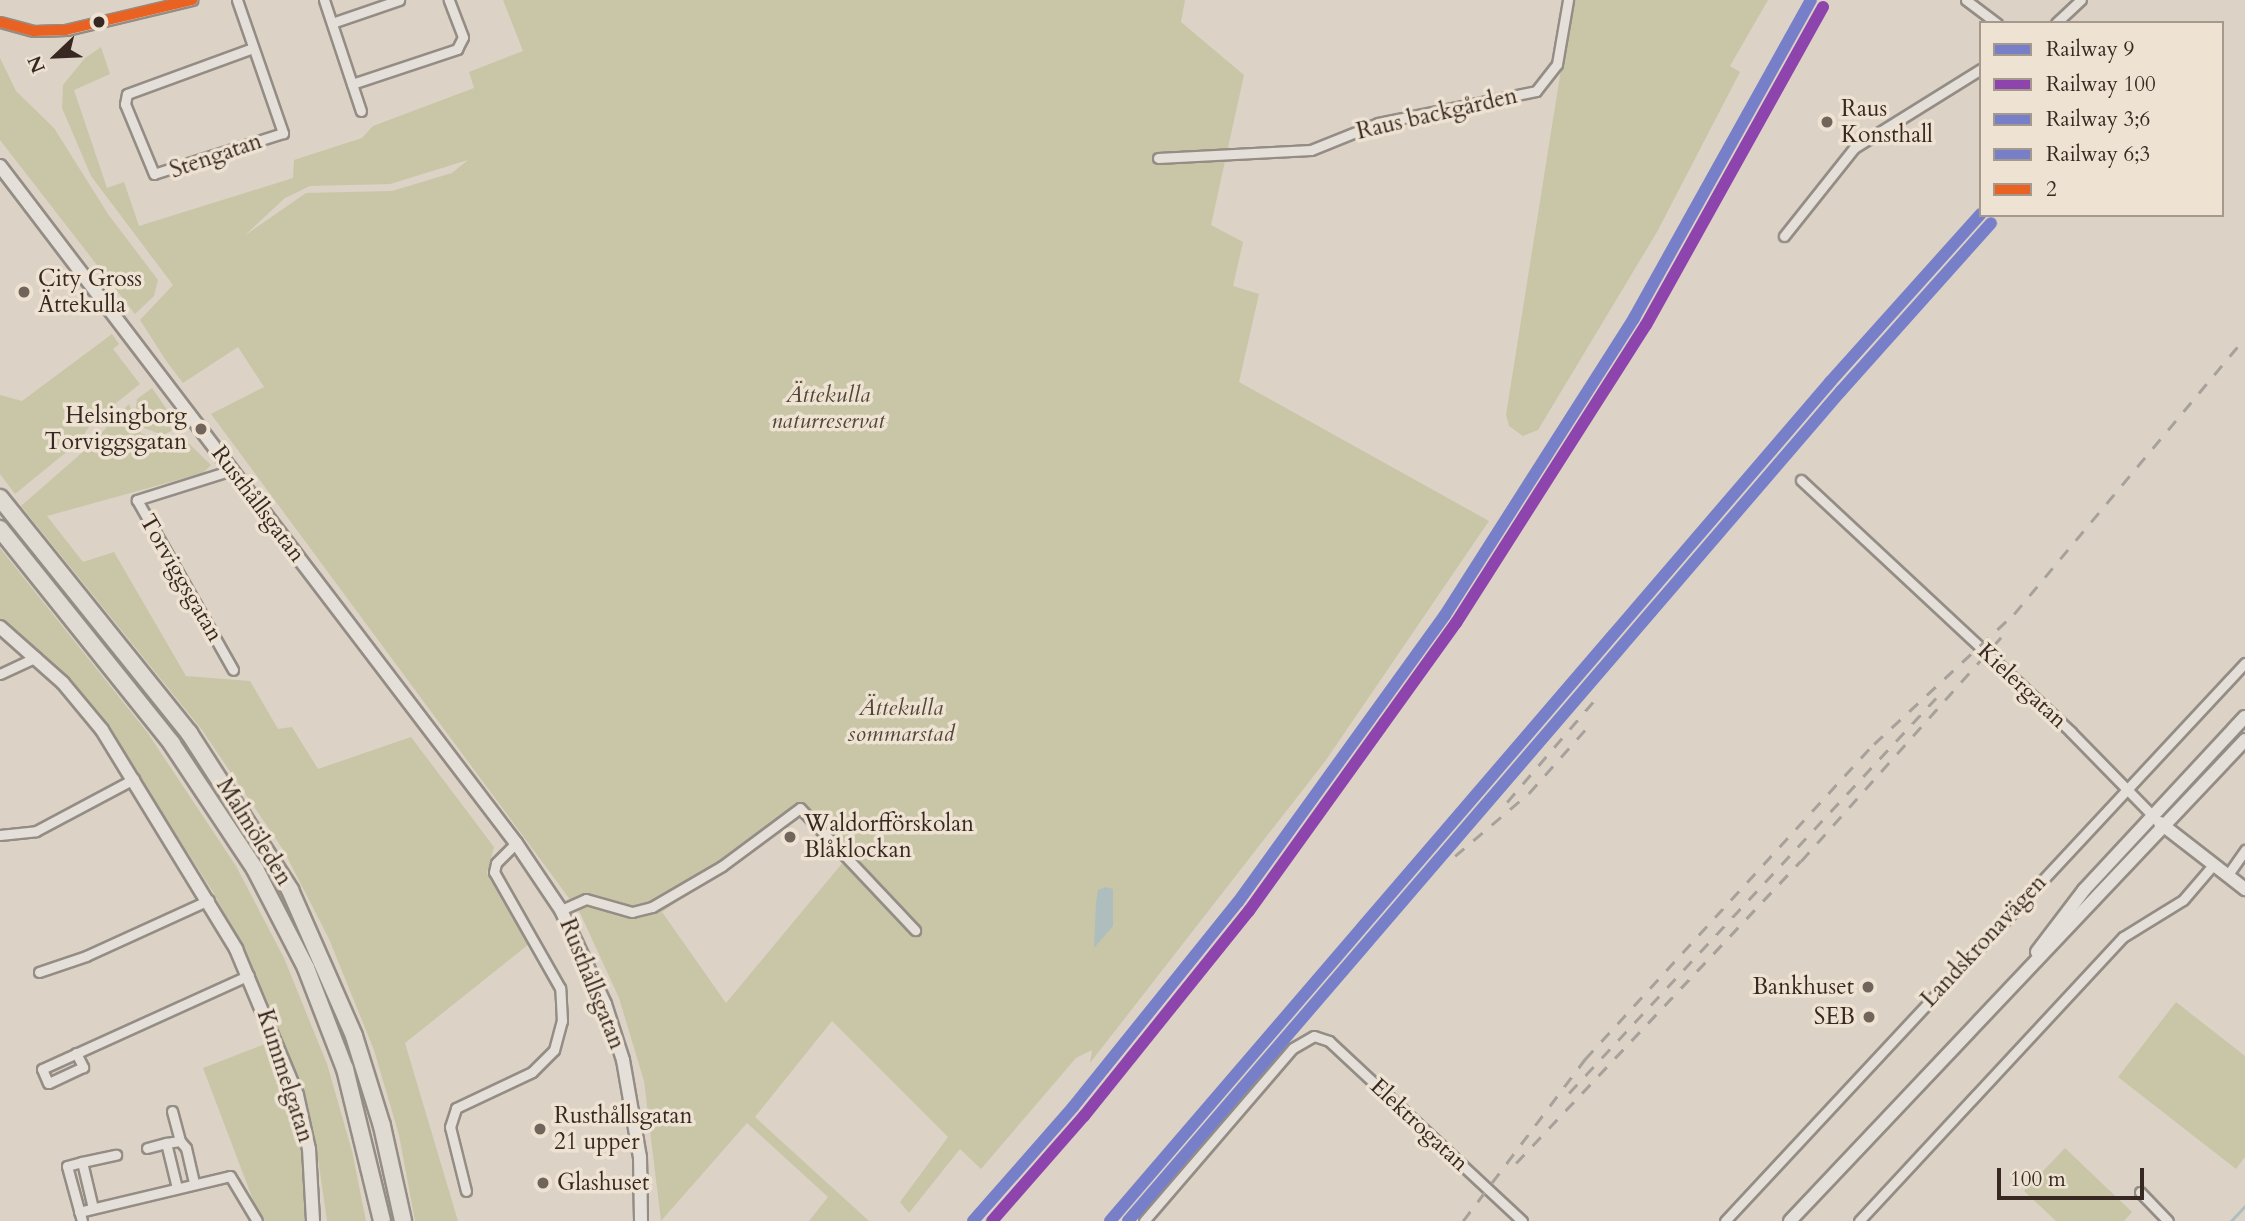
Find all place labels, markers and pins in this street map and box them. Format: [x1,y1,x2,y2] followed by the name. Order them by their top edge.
[92,15,106,29] unlabelled marker
[1841,95,1933,149] place label: Raus Konsthall
[1819,114,1835,130] marker: Raus Konsthall
[38,265,142,319] place label: City Gross Ättekulla
[16,284,32,300] marker: City Gross Ättekulla
[45,402,187,456] place label: Helsingborg Torviggsgatan
[193,421,209,437] marker: Helsingborg Torviggsgatan
[804,810,974,864] place label: Waldorfförskolan Blåklockan
[782,829,798,845] marker: Waldorfförskolan Blåklockan
[1752,973,1854,1001] place label: Bankhuset
[1860,979,1876,995] marker: Bankhuset
[1814,1003,1855,1031] place label: SEB
[1861,1009,1877,1025] marker: SEB
[554,1102,693,1156] place label: Rusthållsgatan 21 upper
[532,1121,548,1137] marker: Rusthållsgatan 21 upper
[557,1169,649,1197] place label: Glashuset
[535,1175,551,1191] marker: Glashuset

